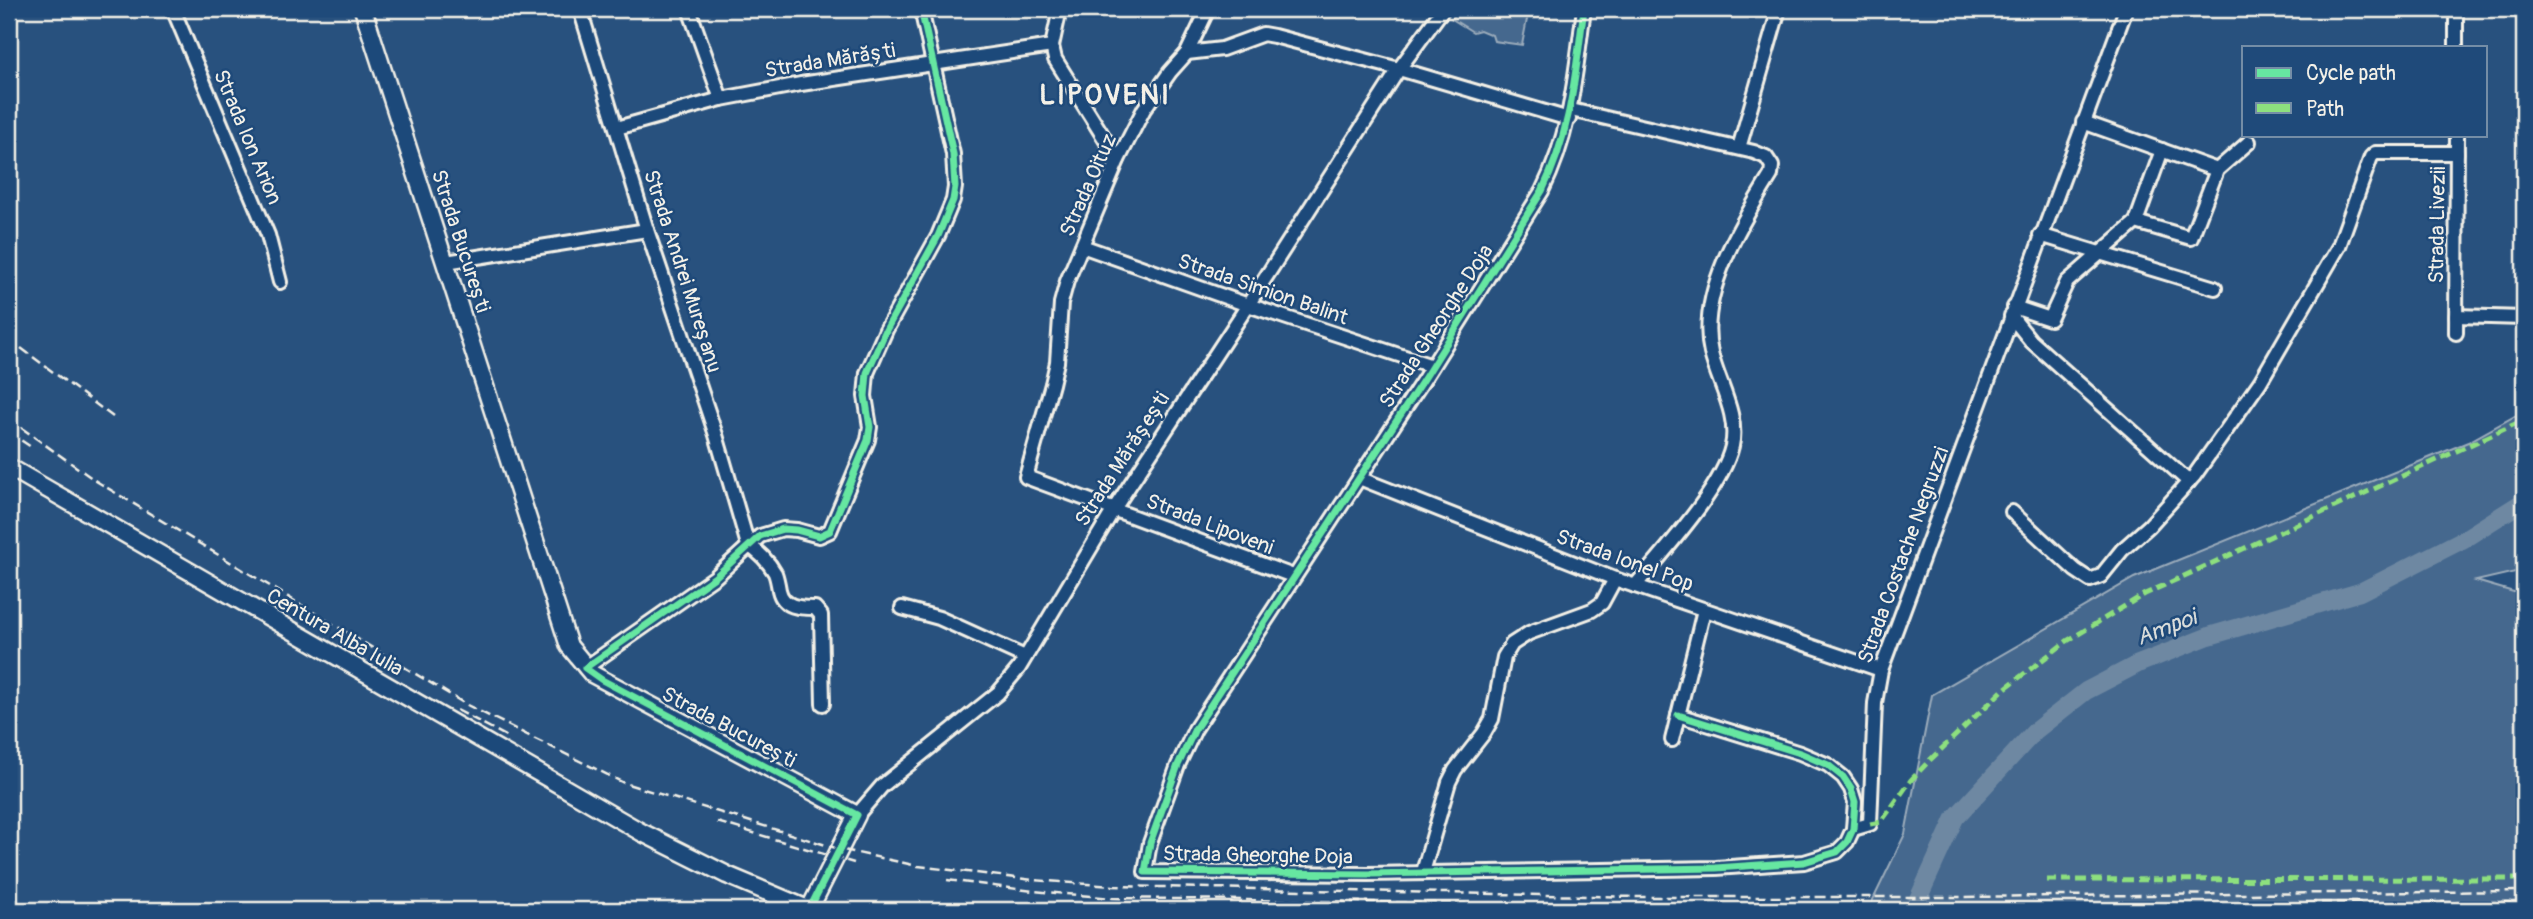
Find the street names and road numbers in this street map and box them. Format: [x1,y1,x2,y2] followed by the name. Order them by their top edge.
[763,37,897,84] street label: Strada Mărăști
[207,66,288,209] street label: Strada Ion Arion
[1054,130,1123,241] street label: Strada Oituz
[425,166,496,316] street label: Strada București
[637,166,728,376] street label: Strada Andrei Mureșanu
[2423,166,2452,284] street label: Strada Livezii
[1373,239,1499,413] street label: Strada Gheorghe Doja
[1174,248,1352,331] street label: Strada Simion Balint
[1069,387,1176,531] street label: Strada Mărășești
[1852,443,1955,667] street label: Strada Costache Negruzzi
[1142,488,1278,561] street label: Strada Lipoveni
[1552,523,1697,598] street label: Strada Ionel Pop
[261,582,408,683] street label: Centura Alba Iulia
[657,681,801,774] street label: Strada București
[1163,840,1353,871] street label: Strada Gheorghe Doja

